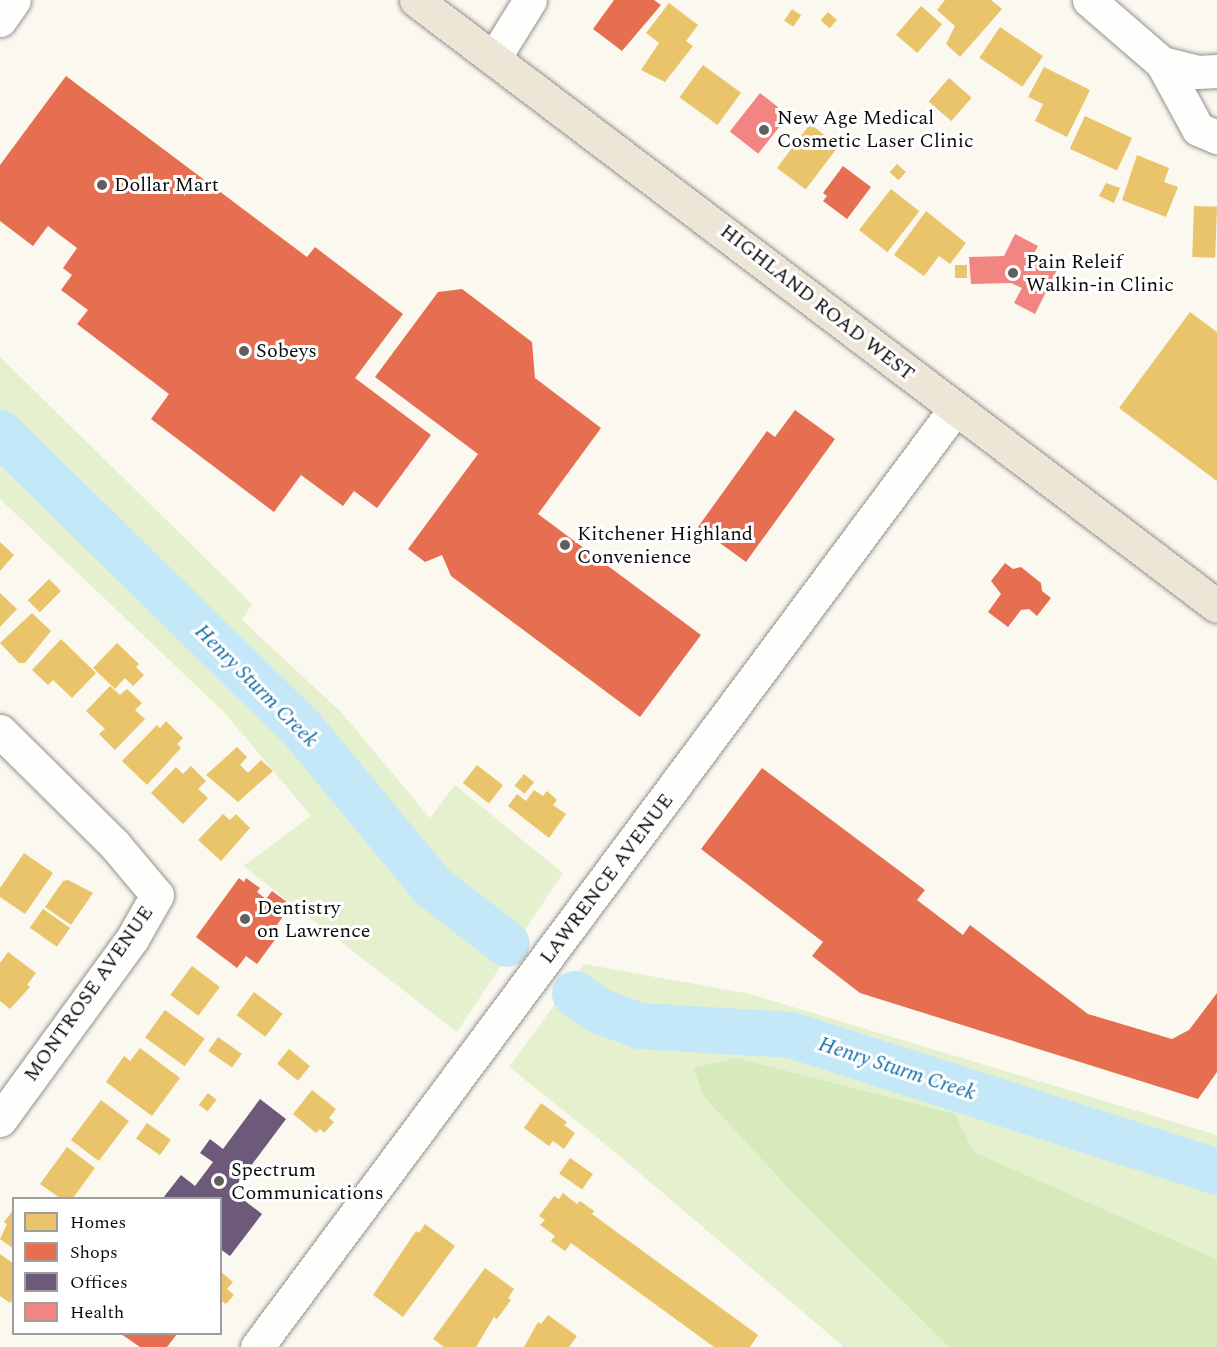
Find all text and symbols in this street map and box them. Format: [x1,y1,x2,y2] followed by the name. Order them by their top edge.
[777,106,973,153] place label: New Age Medical Cosmetic Laser Clinic
[755,121,773,139] marker: New Age Medical Cosmetic Laser Clinic
[114,173,219,197] place label: Dollar Mart
[95,178,109,192] marker: Dollar Mart
[715,220,919,386] street label: HIGHLAND ROAD WEST
[1026,250,1174,297] place label: Pain Releif Walkin-in Clinic
[1004,264,1022,282] marker: Pain Releif Walkin-in Clinic
[256,339,317,363] place label: Sobeys
[237,344,251,358] marker: Sobeys
[577,522,753,569] place label: Kitchener Highland Convenience
[558,538,572,552] marker: Kitchener Highland Convenience
[189,619,323,753] water label: Henry Sturm Creek
[535,789,679,969] street label: LAWRENCE AVENUE
[257,896,370,943] place label: Dentistry on Lawrence
[19,902,159,1086] street label: MONTROSE AVENUE
[238,912,252,926] marker: Dentistry on Lawrence
[815,1032,979,1106] water label: Henry Sturm Creek
[231,1158,384,1205] place label: Spectrum Communications
[212,1174,226,1188] marker: Spectrum Communications
[12,1197,222,1335] legend
[70,1209,126,1236] text: Homes
[70,1239,118,1266] text: Shops
[70,1269,128,1296] text: Offices
[70,1299,124,1326] text: Health

